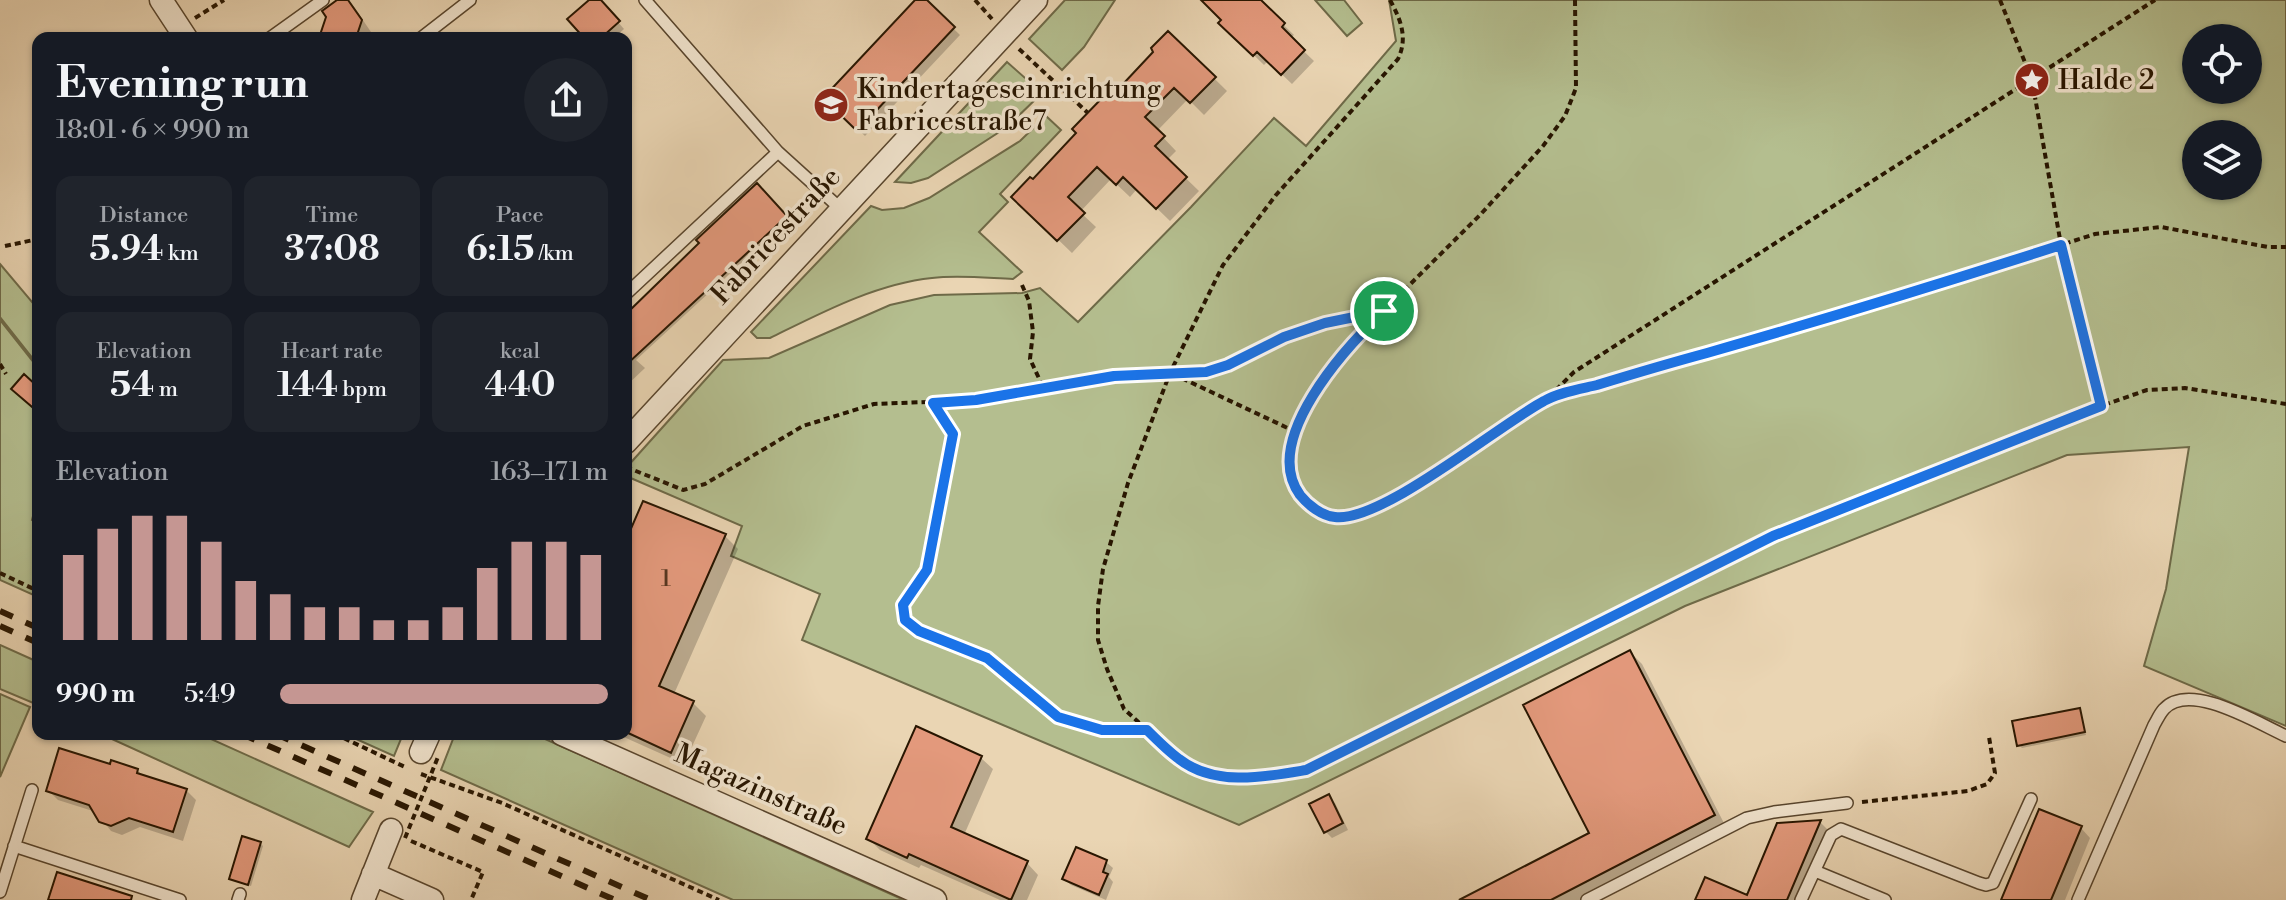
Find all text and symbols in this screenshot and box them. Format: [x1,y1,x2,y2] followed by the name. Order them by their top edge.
[2182,24,2262,200] map controls
[2182,24,2262,104] button: locate
[56,56,309,111] text: Evening run
[524,58,608,142] button: share
[2013,61,2051,99] place icon: Halde 2
[2058,63,2155,98] place label: Halde 2
[857,72,1161,139] place label: Kindertageseinrichtung Fabricestraße7
[812,86,850,124] school or university icon: Kindertageseinrichtung Fabricestraße7
[56,114,250,146] text: 18:01 · 6 × 990 m
[2182,120,2262,200] button: layers
[703,160,849,312] street label: Fabricestraße
[100,202,188,229] text: Distance
[306,202,358,229] text: Time
[496,202,544,229] text: Pace
[89,229,163,271] text: 5.94
[284,229,380,271] text: 37:08
[466,229,534,271] text: 6:15
[163,240,199,267] text: km
[534,240,574,267] text: /km
[1350,277,1418,345] pin
[1362,289,1406,333] icon: arrive
[96,338,192,365] text: Elevation
[281,338,383,365] text: Heart rate
[500,338,540,365] text: kcal
[110,365,154,407] text: 54
[277,365,338,407] text: 144
[485,365,555,407] text: 440
[154,376,178,403] text: m
[338,376,387,403] text: bpm
[56,456,169,488] text: Elevation
[490,456,608,488] text: 163–171 m
[661,564,672,594] house number: 1
[56,678,135,710] text: 990 m
[184,678,235,710] text: 5:49
[669,736,853,844] street label: Magazinstraße

